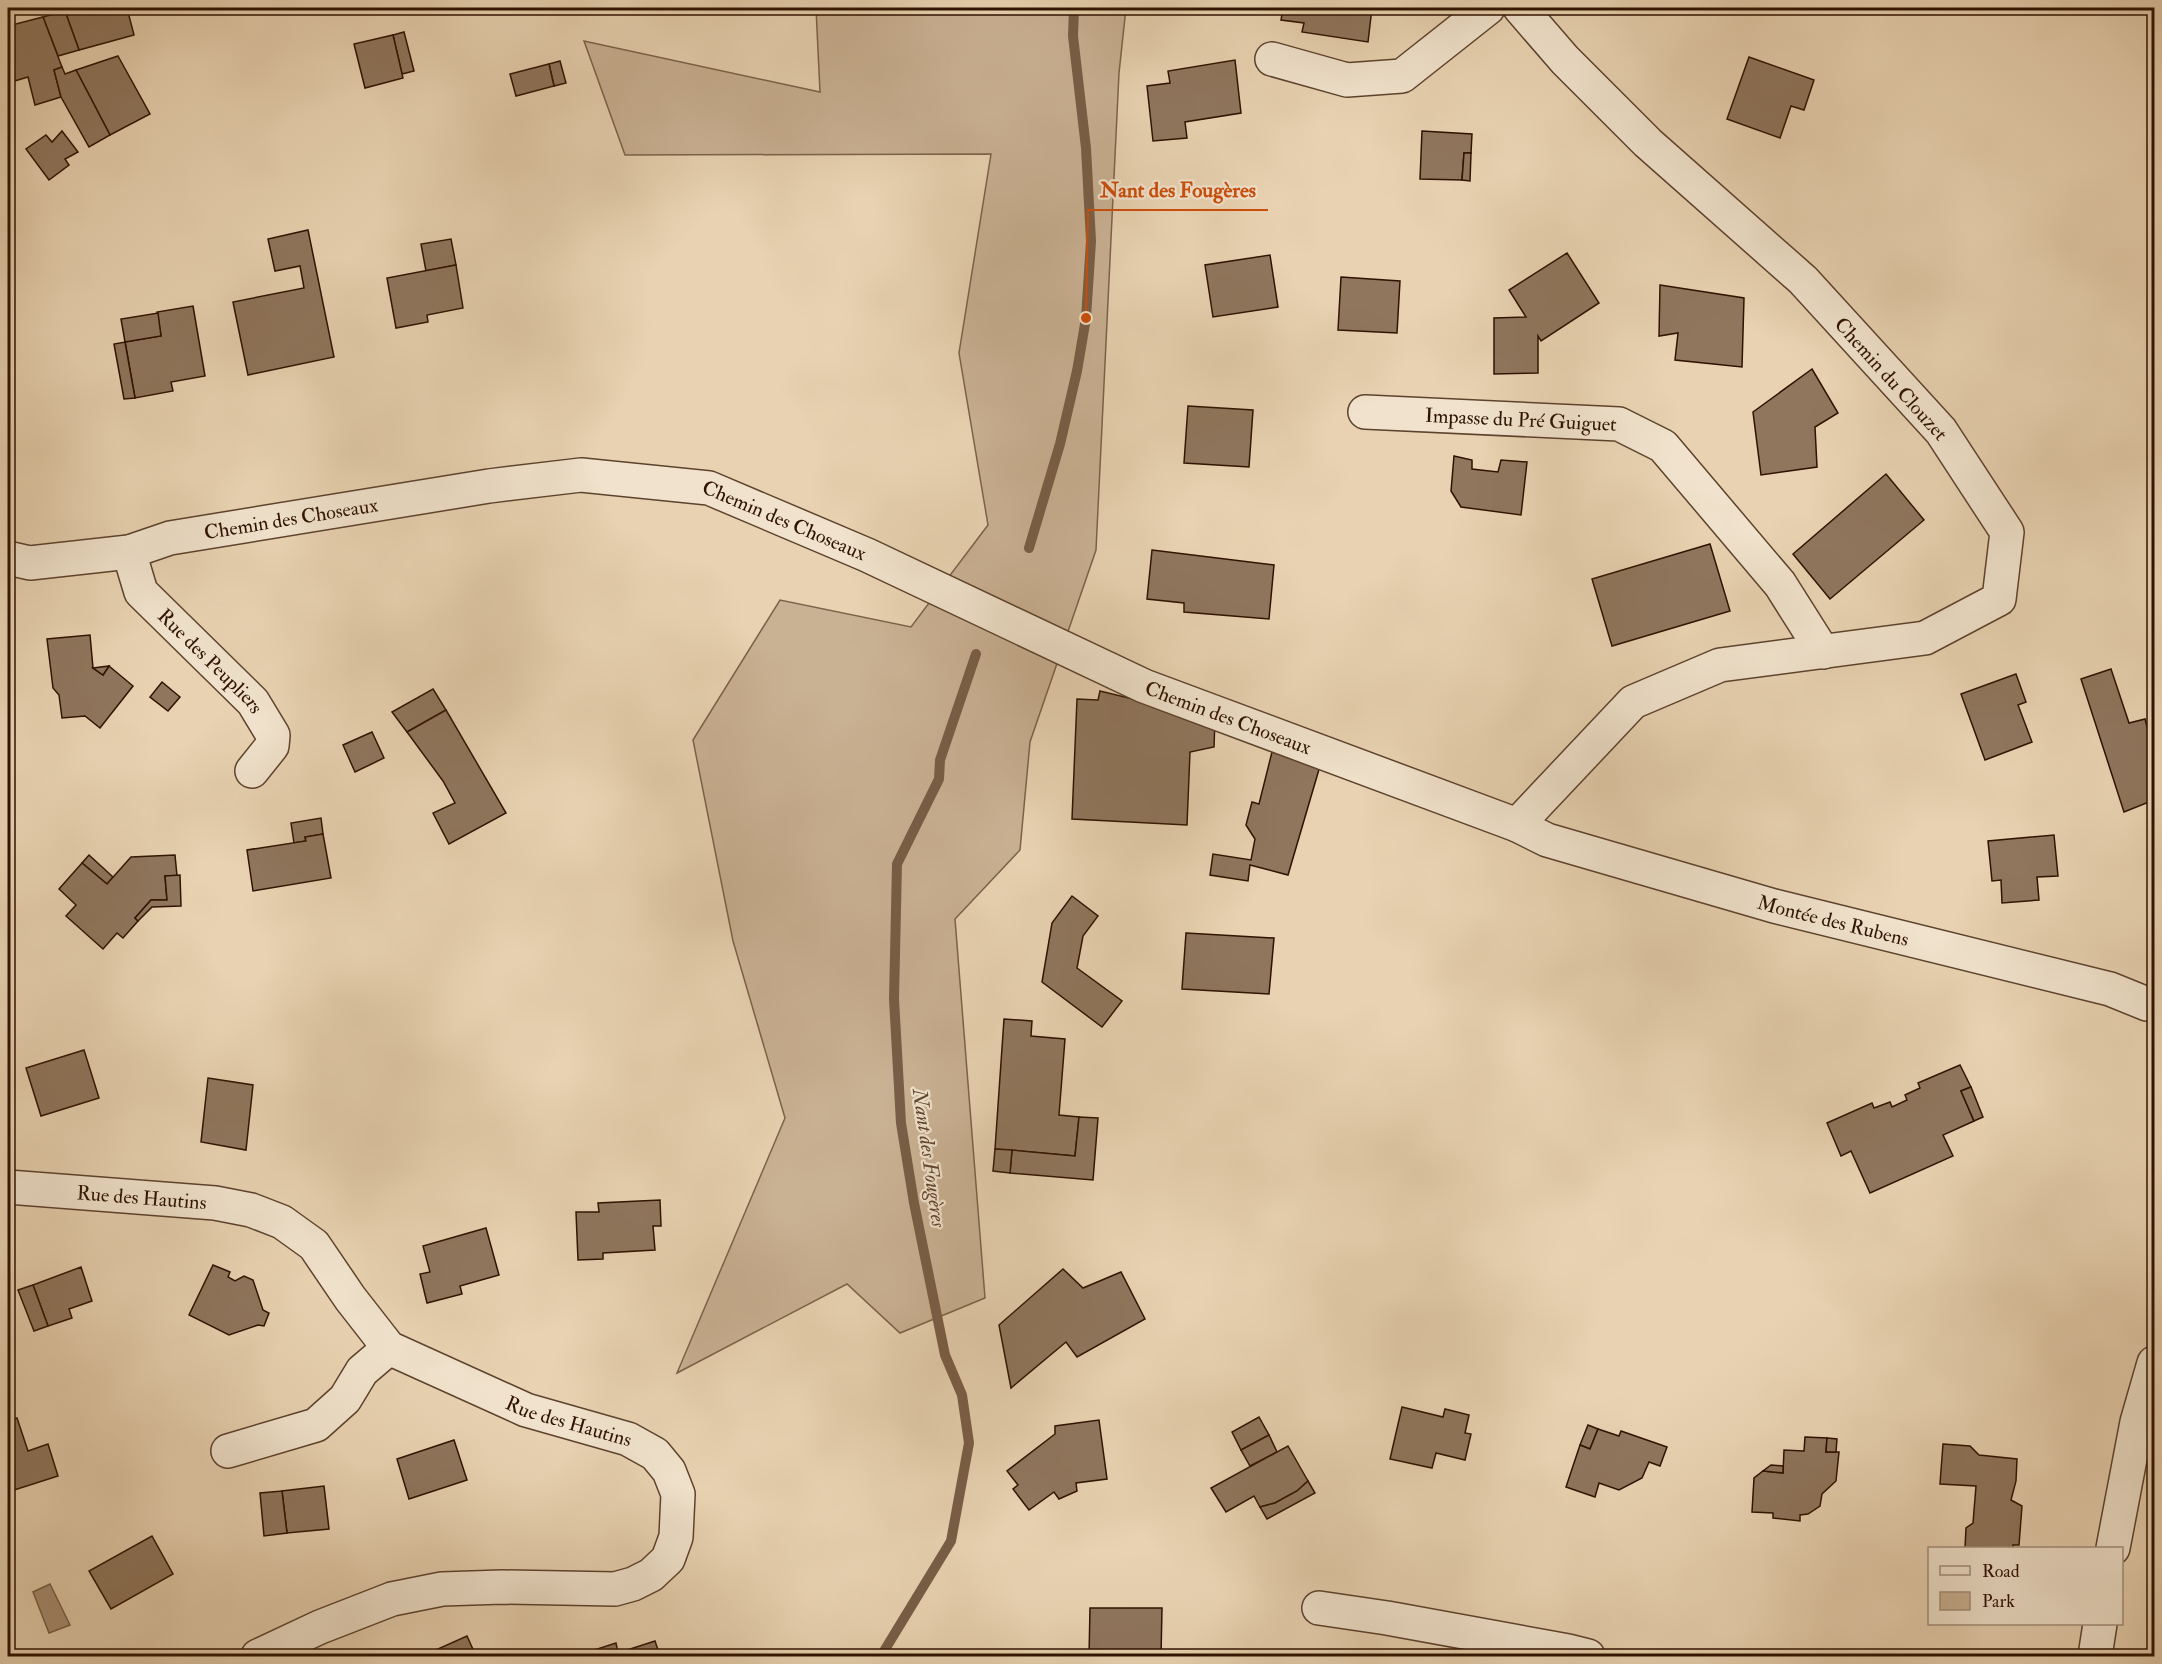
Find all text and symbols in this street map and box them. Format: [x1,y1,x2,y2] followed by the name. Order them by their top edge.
[1088,171,1268,210] callout: Nant des Fougères
[1099,177,1256,204] text: Nant des Fougères
[1829,312,1953,446] street label: Chemin du Clouzet
[1424,402,1618,436] street label: Impasse du Pré Guiguet
[699,474,870,566] street label: Chemin des Choseaux
[202,492,380,545] street label: Chemin des Choseaux
[153,603,269,718] street label: Rue des Peupliers
[1142,675,1315,760] street label: Chemin des Choseaux
[1754,889,1912,951] street label: Montée des Rubens
[906,1086,952,1230] water label: Nant des Fougères
[76,1180,208,1215] street label: Rue des Hautins
[502,1390,635,1452] street label: Rue des Hautins
[1928,1547,2123,1625] legend
[1982,1560,2020,1583] text: Road
[1982,1590,2015,1613] text: Park

